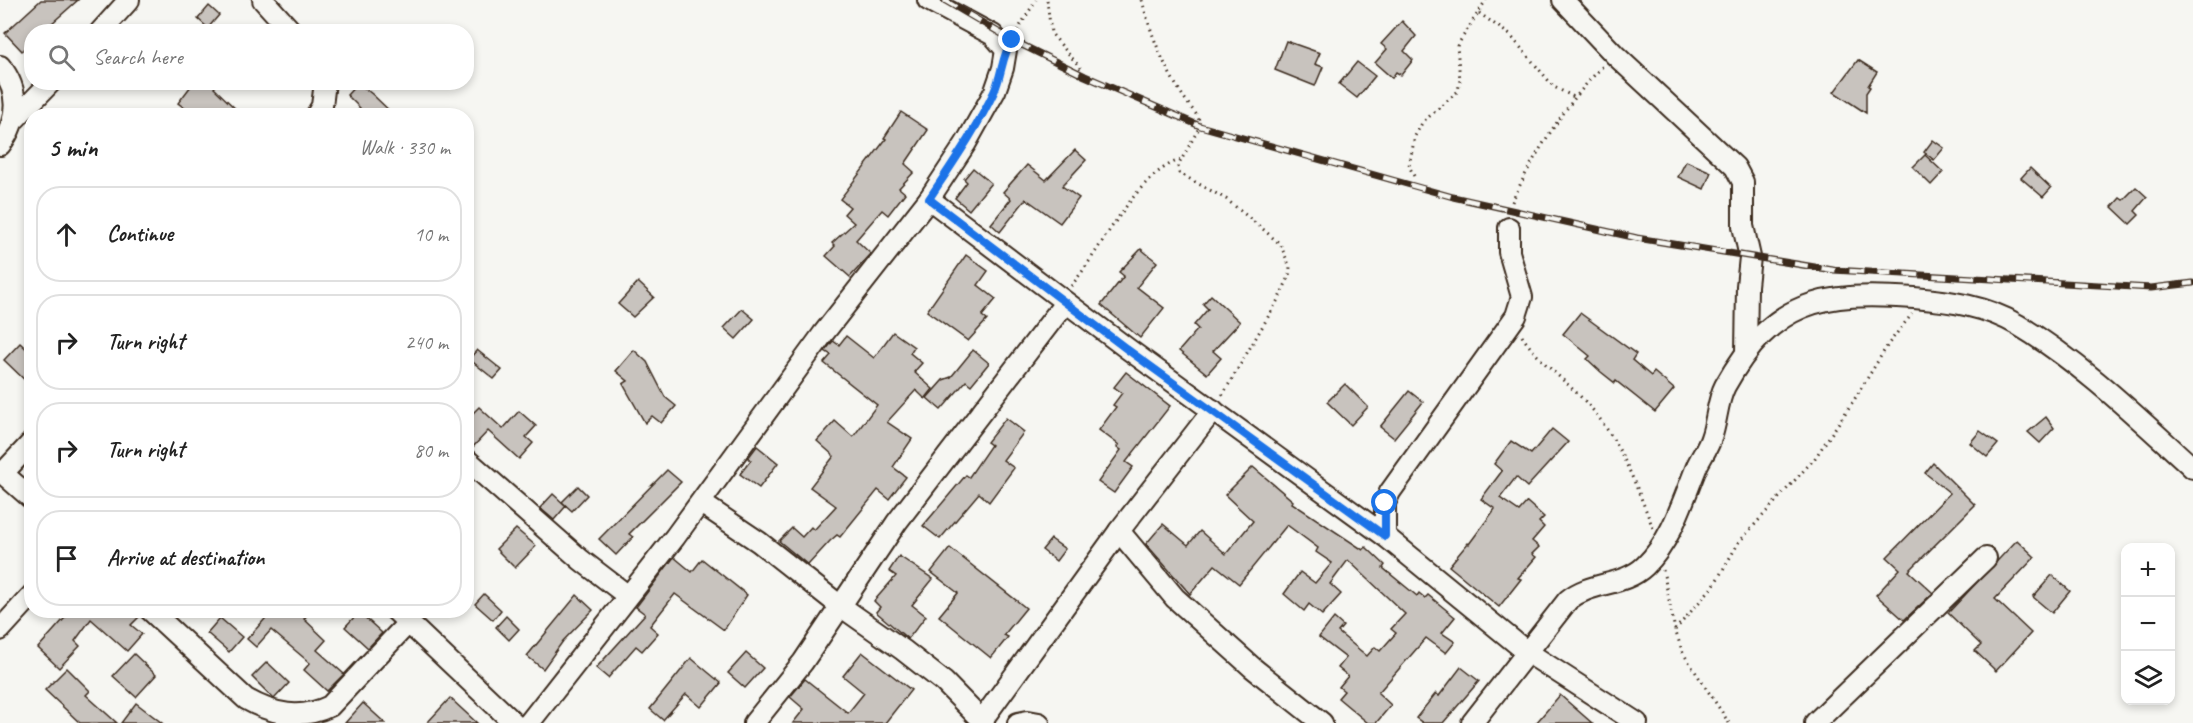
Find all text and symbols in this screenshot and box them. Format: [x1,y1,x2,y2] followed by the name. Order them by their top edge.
[24,24,474,90] search box
[998,26,1024,52] route end
[45,41,78,74] icon: search
[93,43,183,71] text: Search here
[48,131,97,164] text: 5 min
[360,135,450,160] text: Walk · 330 m
[50,218,83,251] icon: ahead
[107,220,173,248] text: Continue
[414,222,448,247] text: 10 m
[50,326,83,359] icon: right
[107,328,184,356] text: Turn right
[405,330,448,355] text: 240 m
[50,434,83,467] icon: right
[107,436,184,464] text: Turn right
[414,438,448,463] text: 80 m
[1371,489,1397,515] route start
[50,542,83,575] icon: arrive
[2121,543,2175,705] map controls
[2121,543,2175,597] button: +
[107,544,264,572] text: Arrive at destination
[2121,597,2175,651] button: −
[2121,651,2175,705] button: layers

